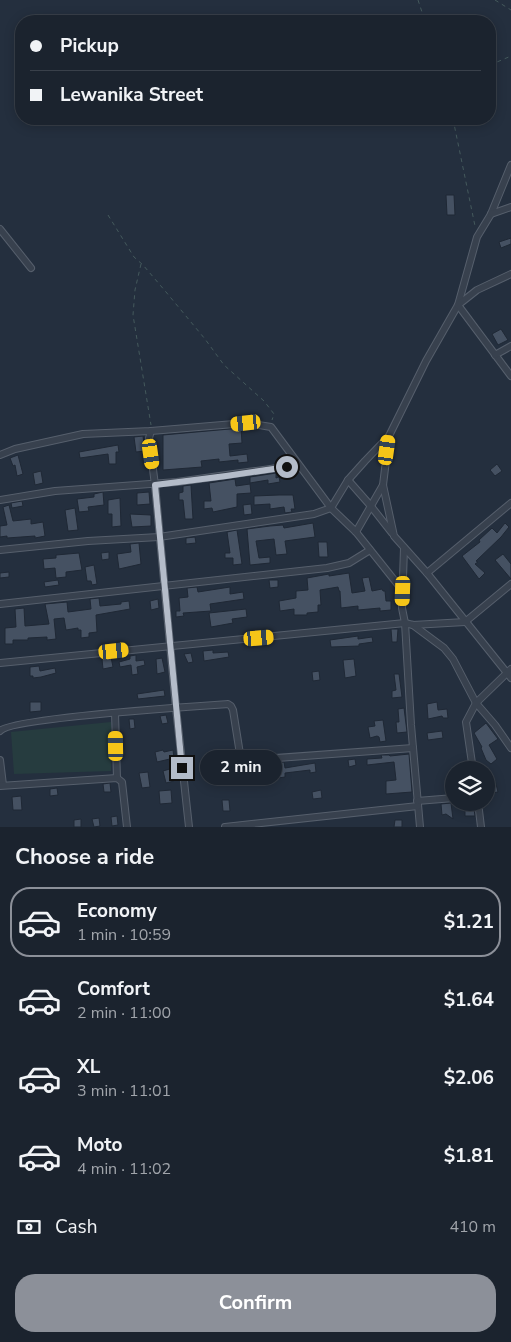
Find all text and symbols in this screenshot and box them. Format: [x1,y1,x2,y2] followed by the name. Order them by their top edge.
[60,33,119,59] text: Pickup
[60,82,203,108] text: Lewanika Street
[230,414,261,432] car
[377,434,396,466] car
[141,438,160,470] car
[276,456,298,478] route start
[394,576,411,606] car
[243,629,274,647] car
[98,642,129,660] car
[108,731,123,761] car
[200,750,282,786] callout: 2 min
[220,756,262,778] text: 2 min
[171,757,193,779] route end
[445,761,495,811] map controls
[445,761,495,811] button: layers
[15,842,154,872] text: Choose a ride
[77,898,157,924] text: Economy
[17,900,62,945] icon: car
[444,909,494,935] text: $1.21
[77,924,171,946] text: 1 min · 10:59
[77,976,150,1002] text: Comfort
[17,978,62,1023] icon: car
[444,987,494,1013] text: $1.64
[77,1002,171,1024] text: 2 min · 11:00
[77,1054,100,1080] text: XL
[17,1056,62,1101] icon: car
[444,1065,494,1091] text: $2.06
[77,1080,171,1102] text: 3 min · 11:01
[77,1132,123,1158] text: Moto
[17,1134,62,1179] icon: car
[444,1143,494,1169] text: $1.81
[77,1158,171,1180] text: 4 min · 11:02
[15,1213,43,1241] icon: cash
[55,1214,97,1240] text: Cash
[449,1216,496,1238] text: 410 m
[15,1274,496,1332] button: Confirm

